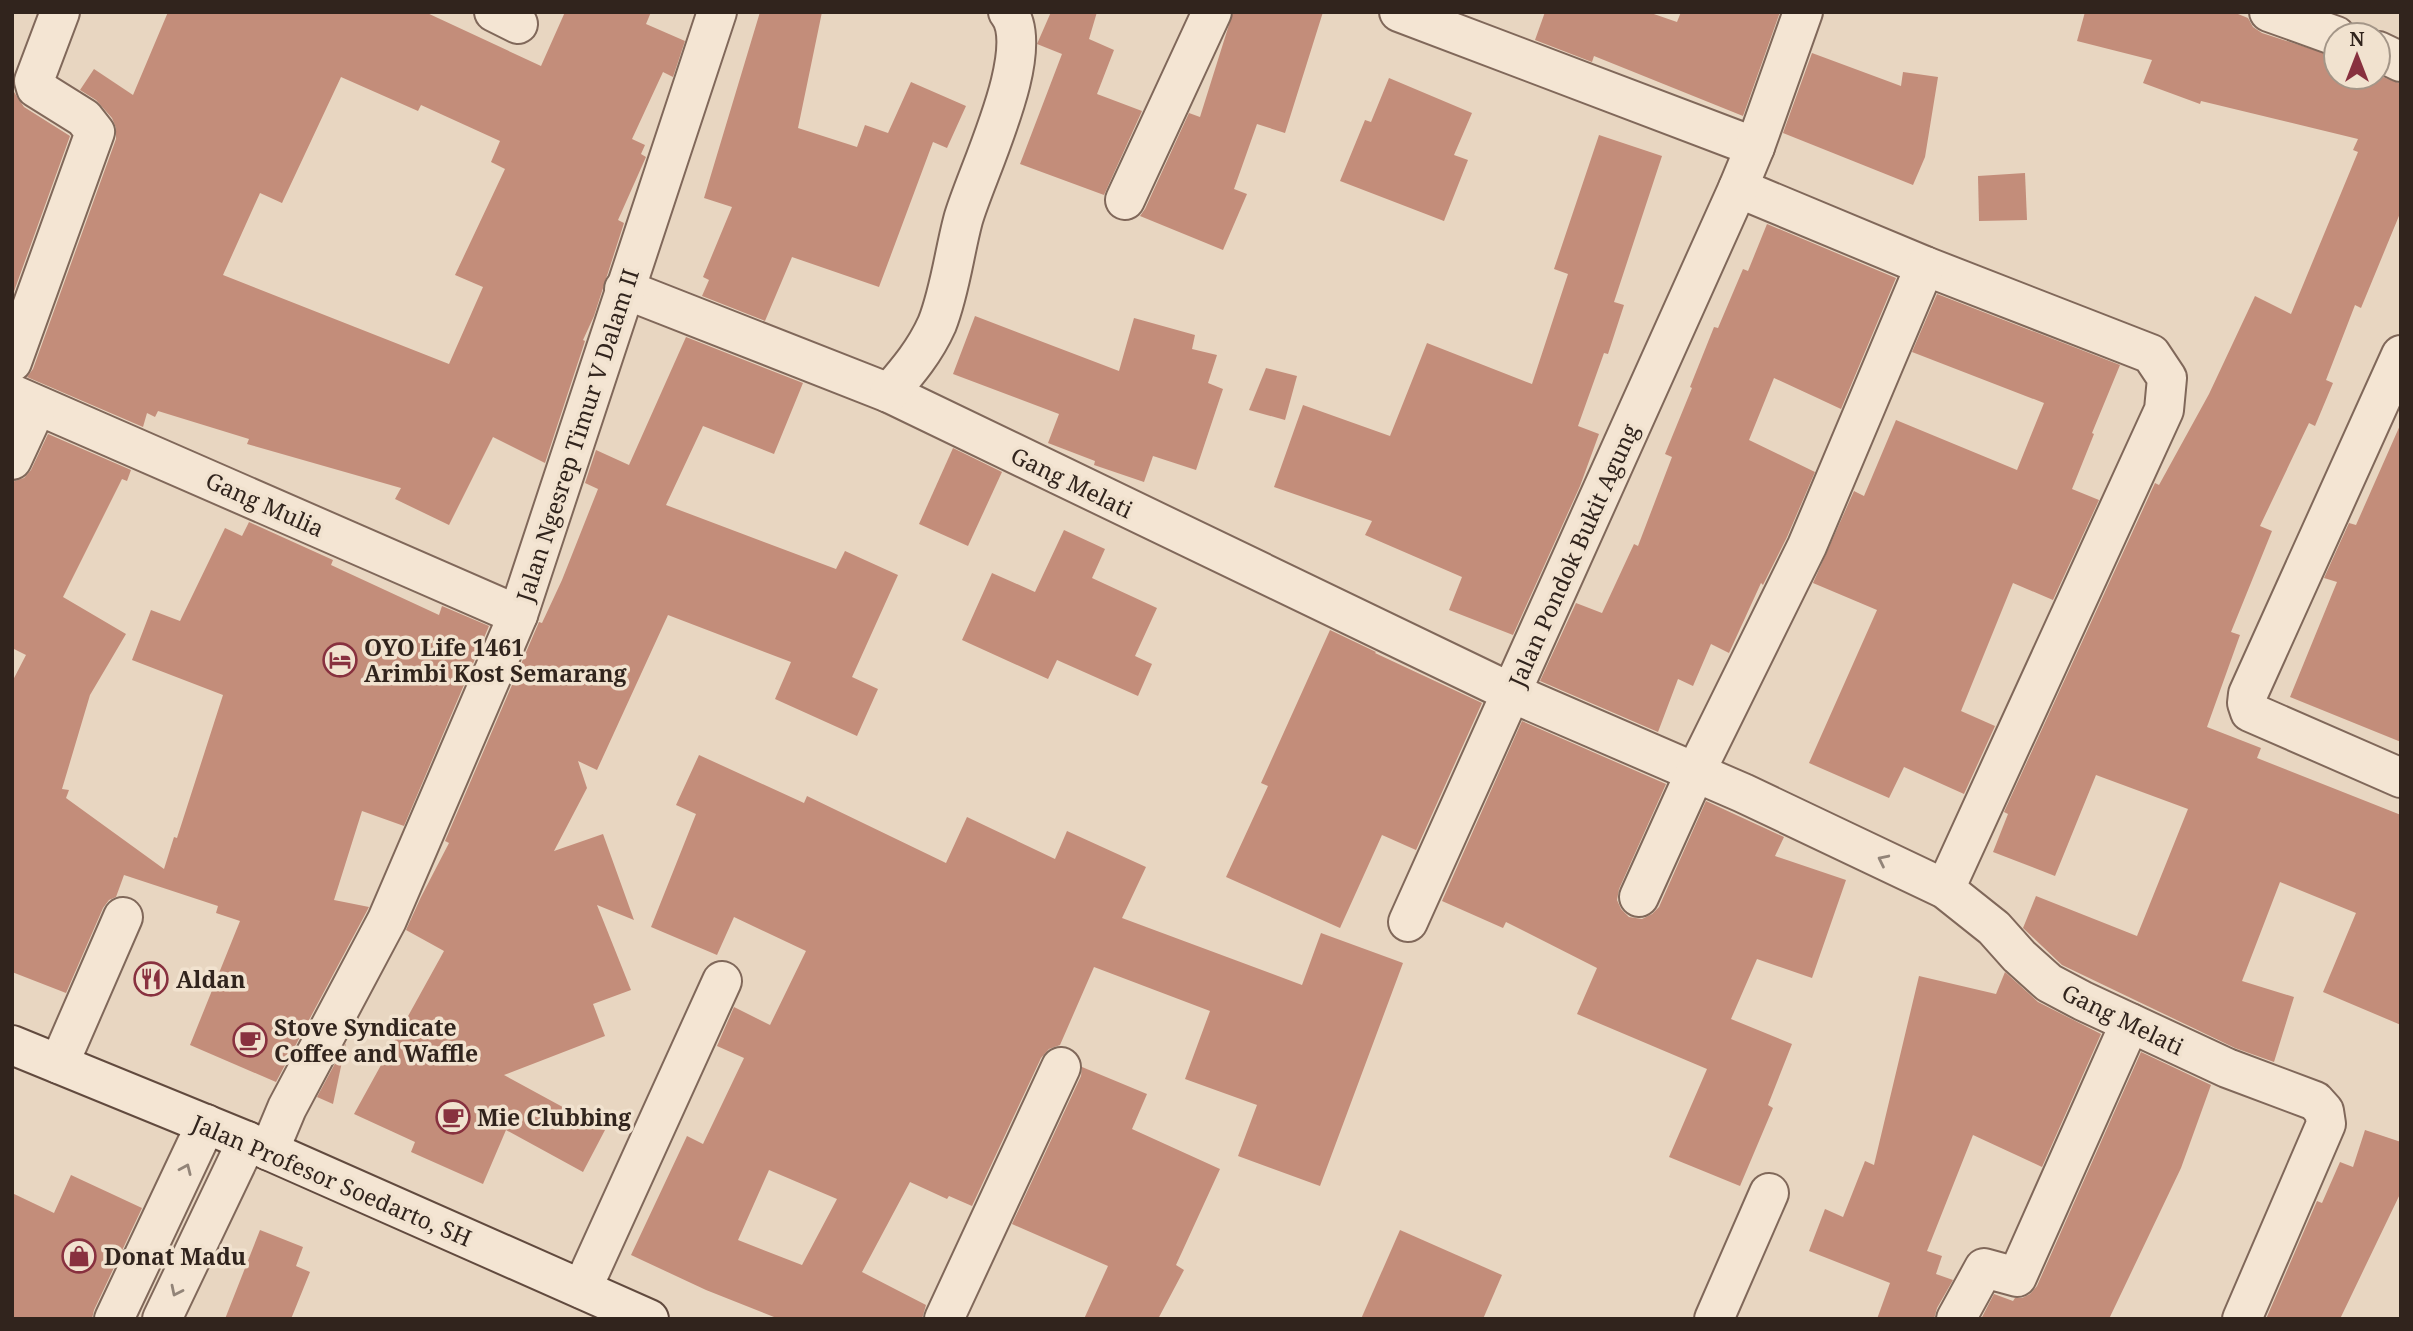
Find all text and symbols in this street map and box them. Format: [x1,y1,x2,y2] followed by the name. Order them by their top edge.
[2322,21,2392,91] north arrow
[2350,26,2365,52] text: N
[508,264,646,607] street label: Jalan Ngesrep Timur V Dalam II
[1500,418,1646,693] street label: Jalan Pondok Bukit Agung
[1006,439,1139,526] street label: Gang Melati
[201,464,329,544] street label: Gang Mulia
[364,631,627,689] place label: OYO Life 1461 Arimbi Kost Semarang
[321,641,359,679] hotel icon: OYO Life 1461 Arimbi Kost Semarang
[1878,854,1890,868] one-way arrow
[132,960,170,998] restaurant icon: Aldan
[176,963,245,995] place label: Aldan
[2057,976,2190,1063] street label: Gang Melati
[274,1011,478,1069] place label: Stove Syndicate Coffee and Waffle
[231,1021,269,1059] cafe icon: Stove Syndicate Coffee and Waffle
[434,1098,472,1136] cafe icon: Mie Clubbing
[477,1101,631,1133] place label: Mie Clubbing
[186,1106,477,1254] street label: Jalan Profesor Soedarto, SH
[178,1163,192,1176] one-way arrow
[60,1237,98,1275] shop icon: Donat Madu
[104,1240,246,1272] place label: Donat Madu
[170,1284,184,1296] one-way arrow

